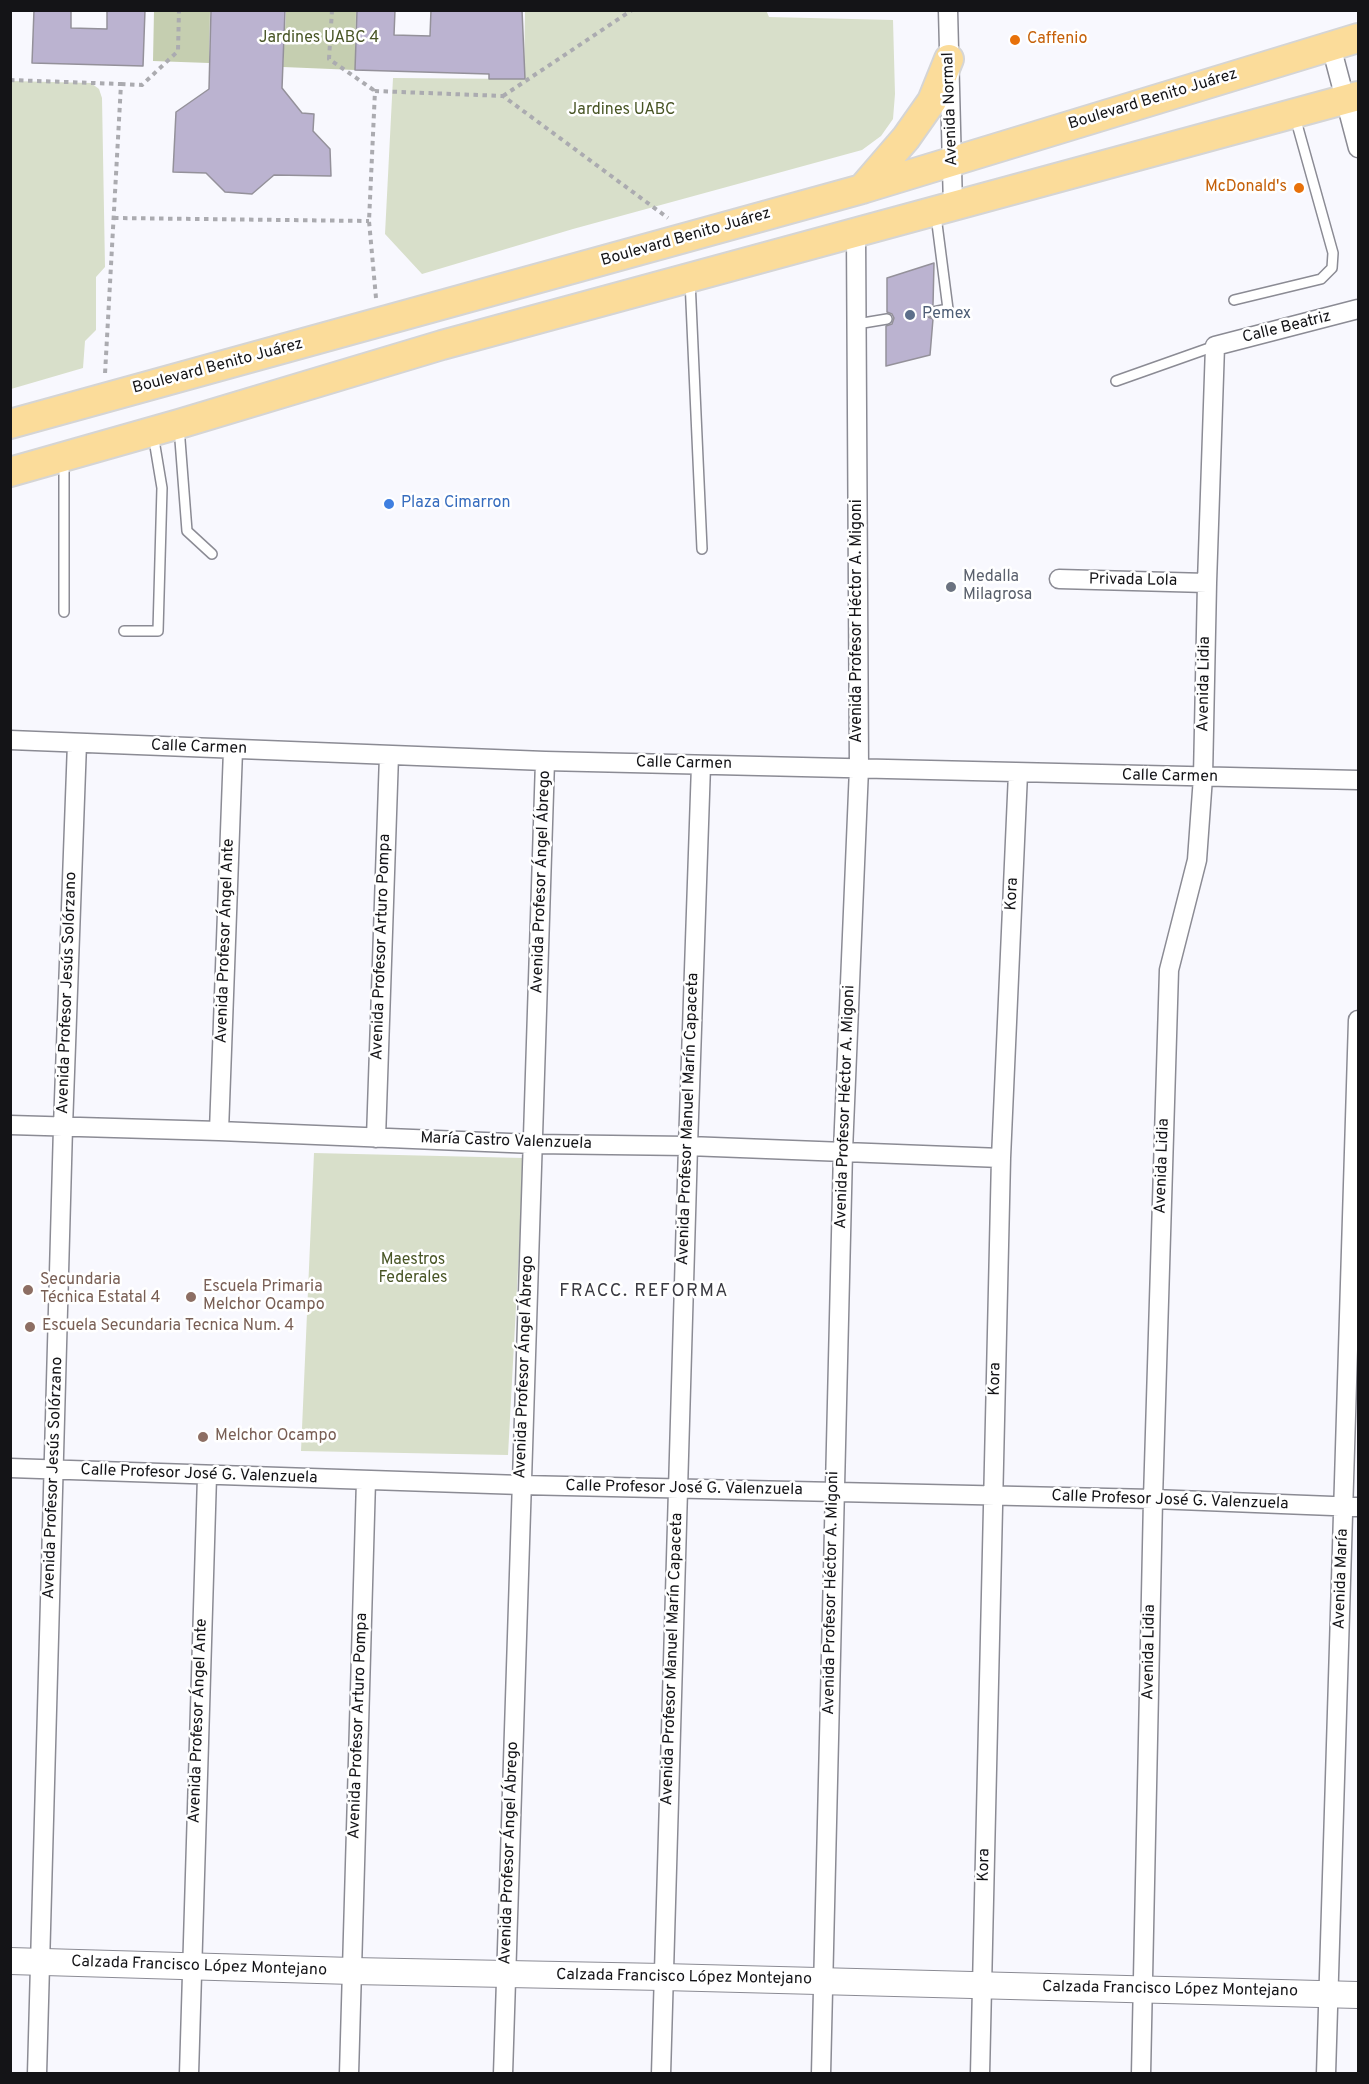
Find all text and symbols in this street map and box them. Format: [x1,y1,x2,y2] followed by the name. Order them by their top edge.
[259,29,379,49] park label: Jardines UABC 4
[1027,30,1087,50] place label: Caffenio
[1008,33,1022,47] marker: Caffenio
[939,52,963,166] street label: Avenida Normal
[1066,65,1240,135] street label: Boulevard Benito Juárez
[569,101,675,121] park label: Jardines UABC
[1205,178,1287,198] place label: McDonald's
[1292,181,1306,195] marker: McDonald's
[599,205,773,271] street label: Boulevard Benito Juárez
[922,305,971,325] place label: Pemex
[903,308,917,322] marker: Pemex
[1241,308,1333,348] street label: Calle Beatriz
[131,335,305,399] street label: Boulevard Benito Juárez
[401,494,510,514] place label: Plaza Cimarron
[382,497,396,511] marker: Plaza Cimarron
[848,499,868,743] street label: Avenida Profesor Héctor A. Migoni
[963,568,1032,606] place label: Medalla Milagrosa
[1089,571,1177,591] street label: Privada Lola
[944,580,958,594] marker: Medalla Milagrosa
[1195,636,1215,732] street label: Avenida Lidia
[151,737,247,759] street label: Calle Carmen
[636,754,732,774] street label: Calle Carmen
[1122,767,1218,787] street label: Calle Carmen
[529,770,555,994] street label: Avenida Profesor Ángel Ábrego
[368,834,396,1060] street label: Avenida Profesor Arturo Pompa
[213,838,239,1044] street label: Avenida Profesor Ángel Ante
[54,871,82,1115] street label: Avenida Profesor Jesús Solórzano
[1003,877,1023,911] street label: Kora
[674,972,704,1266] street label: Avenida Profesor Manuel Marín Capaceta
[832,985,860,1229] street label: Avenida Profesor Héctor A. Migoni
[1152,1118,1174,1214] street label: Avenida Lidia
[420,1129,592,1155] street label: María Castro Valenzuela
[379,1251,447,1289] park label: Maestros Federales
[512,1255,538,1479] street label: Avenida Profesor Ángel Ábrego
[40,1271,161,1309] place label: Secundaria Técnica Estatal 4
[203,1278,325,1316] place label: Escuela Primaria Melchor Ocampo
[559,1281,729,1303] district label: FRACC. REFORMA
[21,1283,35,1297] marker: Secundaria Técnica Estatal 4
[184,1290,198,1304] marker: Escuela Primaria Melchor Ocampo
[42,1317,294,1337] place label: Escuela Secundaria Tecnica Num. 4
[23,1320,37,1334] marker: Escuela Secundaria Tecnica Num. 4
[40,1356,68,1600] street label: Avenida Profesor Jesús Solórzano
[986,1362,1006,1396] street label: Kora
[215,1427,337,1447] place label: Melchor Ocampo
[196,1430,210,1444] marker: Melchor Ocampo
[80,1461,318,1489] street label: Calle Profesor José G. Valenzuela
[820,1471,844,1715] street label: Avenida Profesor Héctor A. Migoni
[565,1477,803,1501] street label: Calle Profesor José G. Valenzuela
[1051,1487,1289,1515] street label: Calle Profesor José G. Valenzuela
[658,1512,688,1806] street label: Avenida Profesor Manuel Marín Capaceta
[1331,1528,1353,1630] street label: Avenida María
[1140,1604,1160,1700] street label: Avenida Lidia
[345,1613,373,1839] street label: Avenida Profesor Arturo Pompa
[186,1618,212,1824] street label: Avenida Profesor Ángel Ante
[497,1741,523,1965] street label: Avenida Profesor Ángel Ábrego
[975,1848,995,1882] street label: Kora
[71,1953,327,1981] street label: Calzada Francisco López Montejano
[556,1966,812,1990] street label: Calzada Francisco López Montejano
[1042,1978,1298,2002] street label: Calzada Francisco López Montejano

